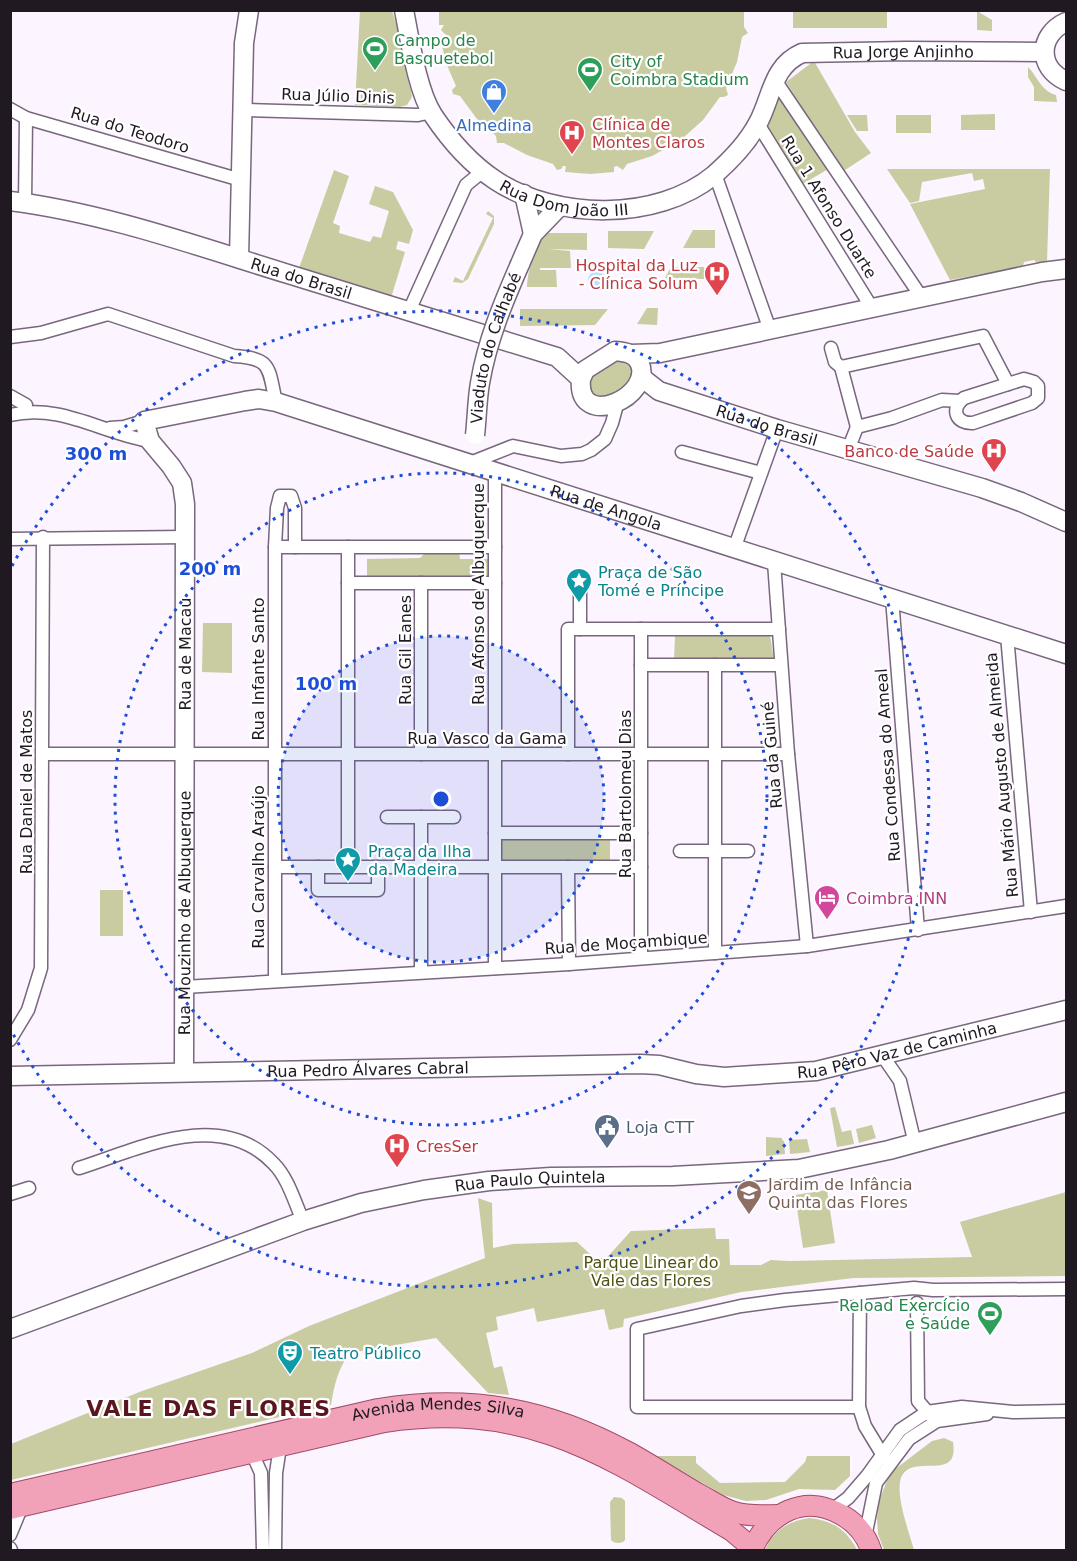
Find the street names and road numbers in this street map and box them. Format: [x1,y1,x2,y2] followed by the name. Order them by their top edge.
[832,41,974,62] street label: Rua Jorge Anjinho
[281,85,395,107] street label: Rua Júlio Dinis
[68,103,192,157] street label: Rua do Teodoro
[777,132,881,282] street label: Rua 1 Afonso Duarte
[497,176,629,220] street label: Rua Dom João III
[249,254,354,303] street label: Rua do Brasil
[467,269,525,424] street label: Viaduto do Calhabé
[714,401,820,450] street label: Rua do Brasil
[548,481,664,534] street label: Rua de Angola
[469,483,488,705] street label: Rua Afonso de Albuquerque
[396,595,415,705] street label: Rua Gil Eanes
[249,597,268,741] street label: Rua Infante Santo
[175,598,194,710] street label: Rua de Macau
[982,652,1022,898] street label: Rua Mário Augusto de Almeida
[872,668,904,862] street label: Rua Condessa do Ameal
[758,701,786,809] street label: Rua da Guiné
[17,710,36,874] street label: Rua Daniel de Matos
[616,710,635,878] street label: Rua Bartolomeu Dias
[407,729,567,748] street label: Rua Vasco da Gama
[249,785,268,949] street label: Rua Carvalho Araújo
[175,791,194,1035] street label: Rua Mouzinho de Albuquerque
[544,928,708,958] street label: Rua de Moçambique
[796,1018,999,1082] street label: Rua Pêro Vaz de Caminha
[267,1058,469,1081] street label: Rua Pedro Álvares Cabral
[453,1167,606,1195] street label: Rua Paulo Quintela
[350,1394,527,1424] street label: Avenida Mendes Silva

